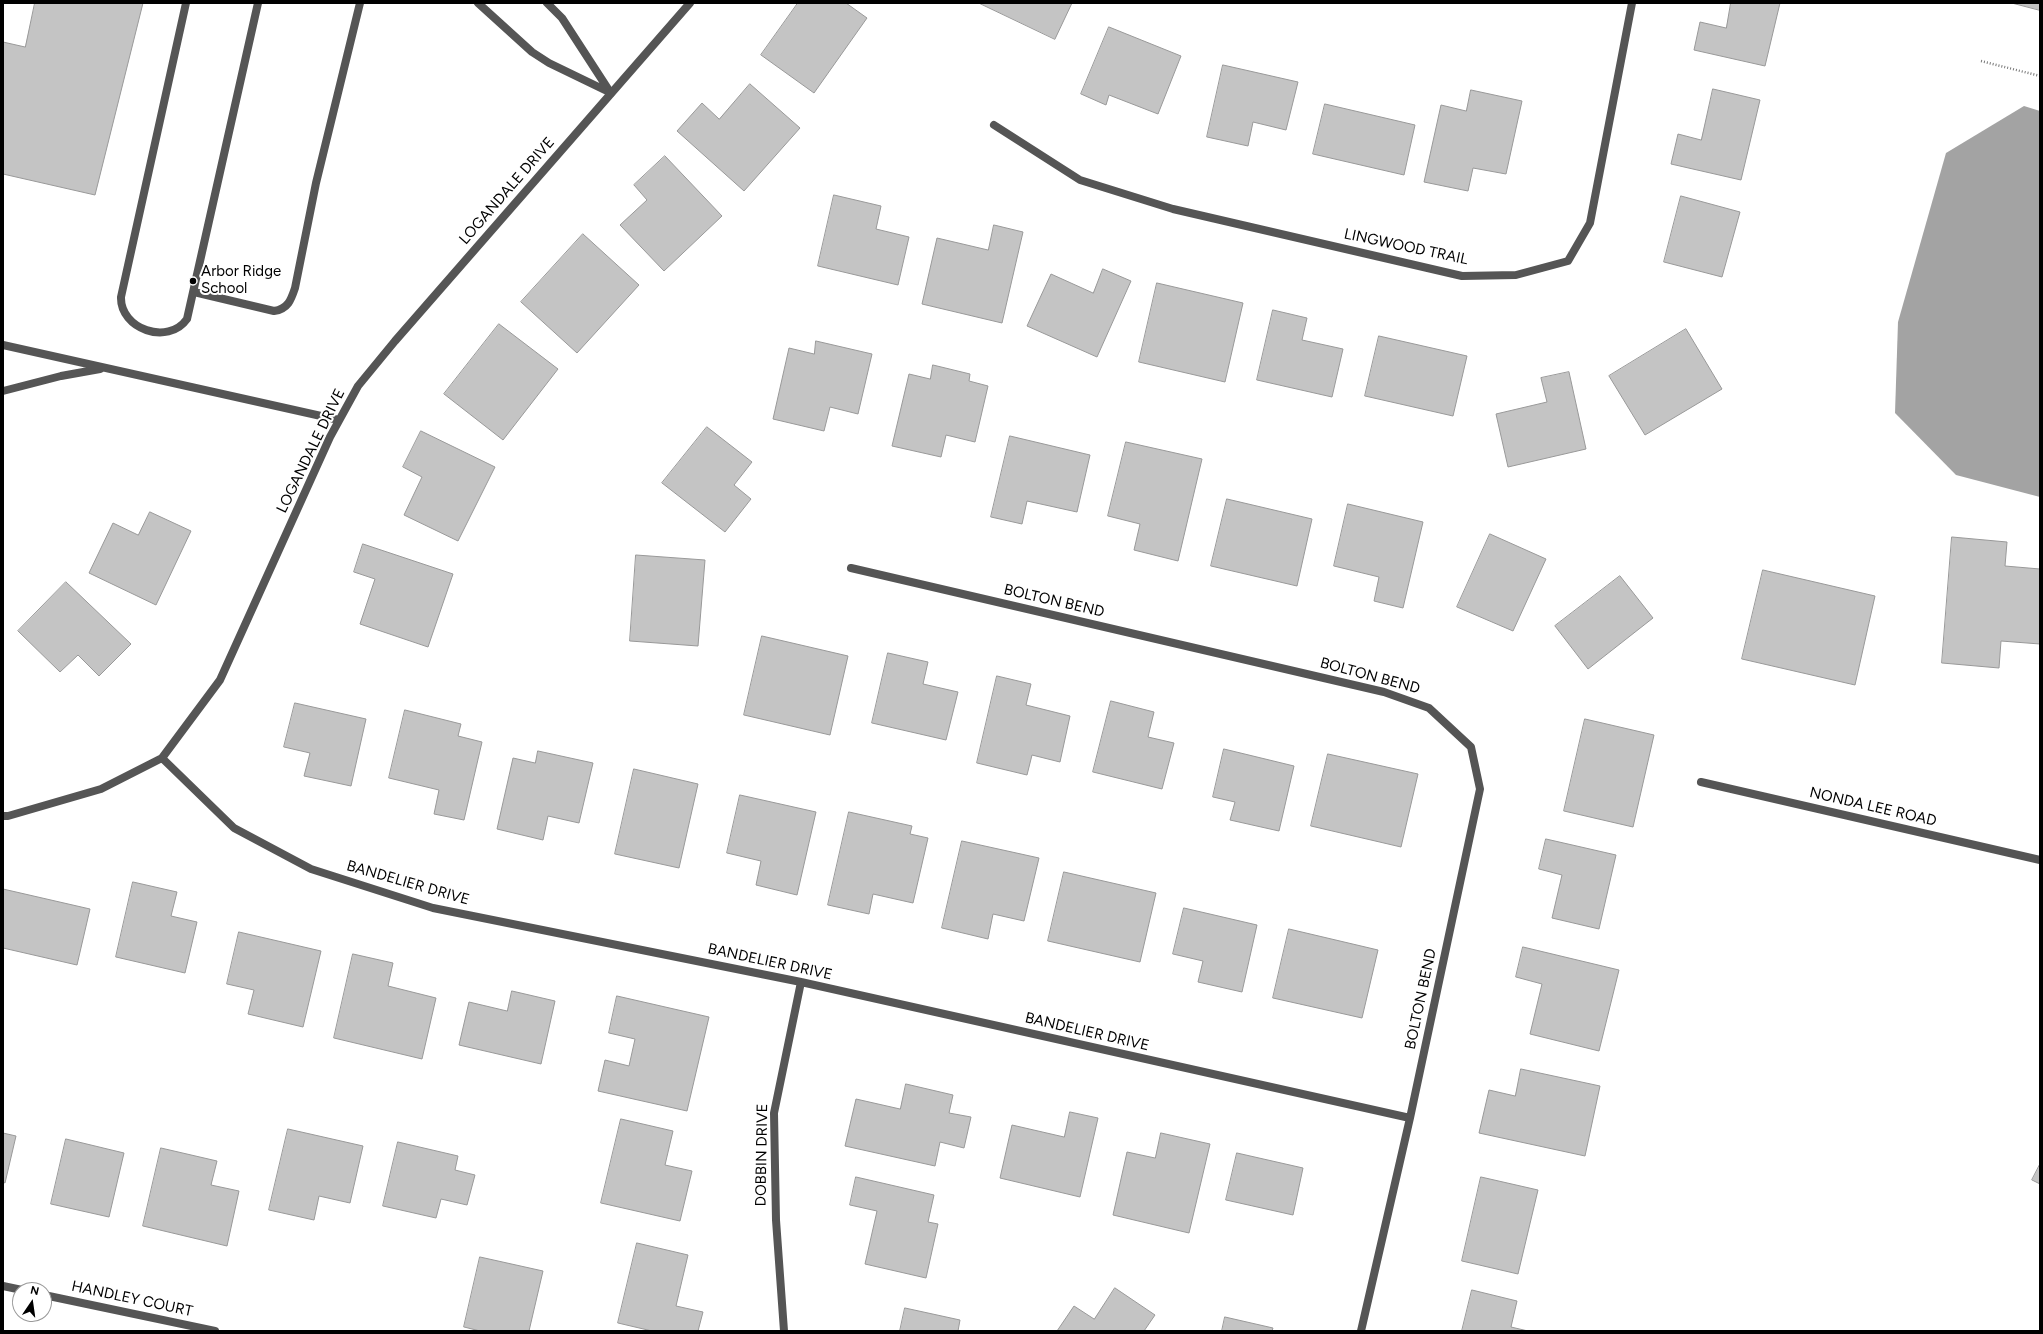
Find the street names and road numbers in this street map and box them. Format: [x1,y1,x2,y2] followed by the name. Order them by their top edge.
[456,134,558,248] street label: LOGANDALE DRIVE
[1342,225,1470,269] street label: LINGWOOD TRAIL
[273,386,349,516] street label: LOGANDALE DRIVE
[1002,581,1106,621] street label: BOLTON BEND
[1318,654,1422,698] street label: BOLTON BEND
[1808,784,1938,830] street label: NONDA LEE ROAD
[344,857,472,909] street label: BANDELIER DRIVE
[706,940,834,984] street label: BANDELIER DRIVE
[1402,947,1440,1051] street label: BOLTON BEND
[1023,1009,1151,1055] street label: BANDELIER DRIVE
[752,1103,772,1207] street label: DOBBIN DRIVE
[70,1277,194,1321] street label: HANDLEY COURT

